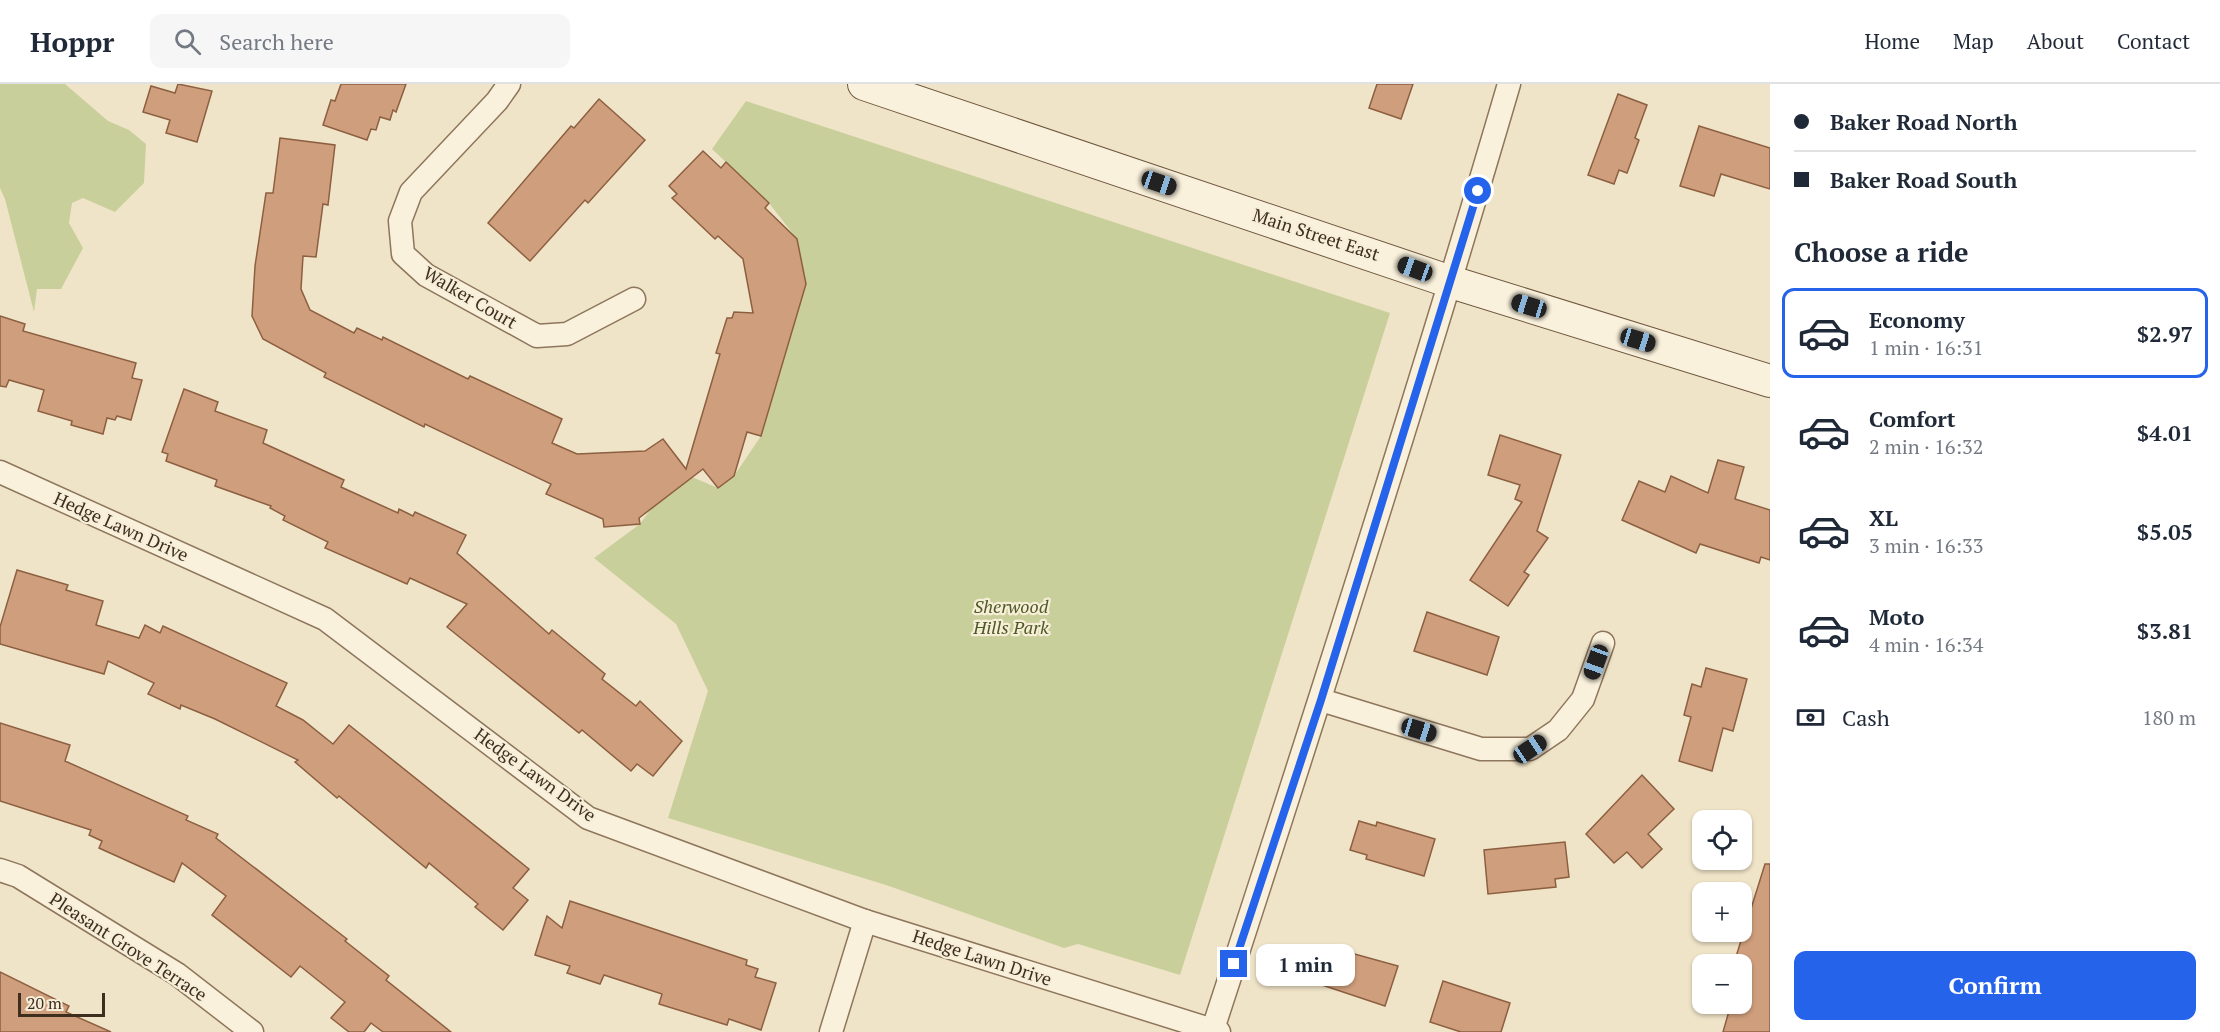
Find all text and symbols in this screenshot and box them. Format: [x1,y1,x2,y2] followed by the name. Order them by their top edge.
[150,14,570,68] search box
[30,23,114,60] text: Hoppr
[171,25,204,58] icon: search
[219,27,334,56] text: Search here
[1864,27,1920,55] text: Home
[1953,27,1994,55] text: Map
[2027,27,2084,55] text: About
[2117,27,2190,55] text: Contact
[1830,107,2018,136] text: Baker Road North
[1830,165,2017,194] text: Baker Road South
[1139,169,1179,197] car
[1464,177,1491,204] route start
[1250,202,1383,266] street label: Main Street East
[1794,234,1969,270] text: Choose a ride
[1395,254,1435,284] car
[419,261,522,334] street label: Walker Court
[1509,292,1549,320] car
[1869,305,1965,334] text: Economy
[1797,306,1851,360] icon: car
[2137,319,2193,348] text: $2.97
[1618,326,1658,354] car
[1869,334,1983,361] text: 1 min · 16:31
[1869,404,1955,433] text: Comfort
[1797,405,1851,459] icon: car
[2137,418,2193,447] text: $4.01
[1869,433,1983,460] text: 2 min · 16:32
[50,486,193,567] street label: Hedge Lawn Drive
[1869,503,1898,532] text: XL
[1797,504,1851,558] icon: car
[2137,517,2193,546] text: $5.05
[1869,532,1983,559] text: 3 min · 16:33
[972,594,1049,639] park label: Sherwood Hills Park
[1869,602,1924,631] text: Moto
[1797,603,1851,657] icon: car
[2137,616,2193,645] text: $3.81
[1869,631,1983,658] text: 4 min · 16:34
[1581,642,1611,682] car
[1794,701,1827,734] icon: cash
[1842,703,1890,732] text: Cash
[2142,704,2196,731] text: 180 m
[1399,716,1439,744] car
[470,722,601,827] street label: Hedge Lawn Drive
[1510,731,1550,767] car
[1692,810,1752,1014] map controls
[1692,810,1752,870] button: locate
[1692,882,1752,942] button: +
[45,886,212,1006] street label: Pleasant Grove Terrace
[910,923,1055,991] street label: Hedge Lawn Drive
[1255,943,1354,985] callout: 1 min
[1220,950,1247,977] route end
[1278,951,1333,978] text: 1 min
[1794,951,2196,1020] button: Confirm
[1692,954,1752,1014] button: −
[18,990,105,1018] scale bar
[27,992,62,1014] text: 20 m

